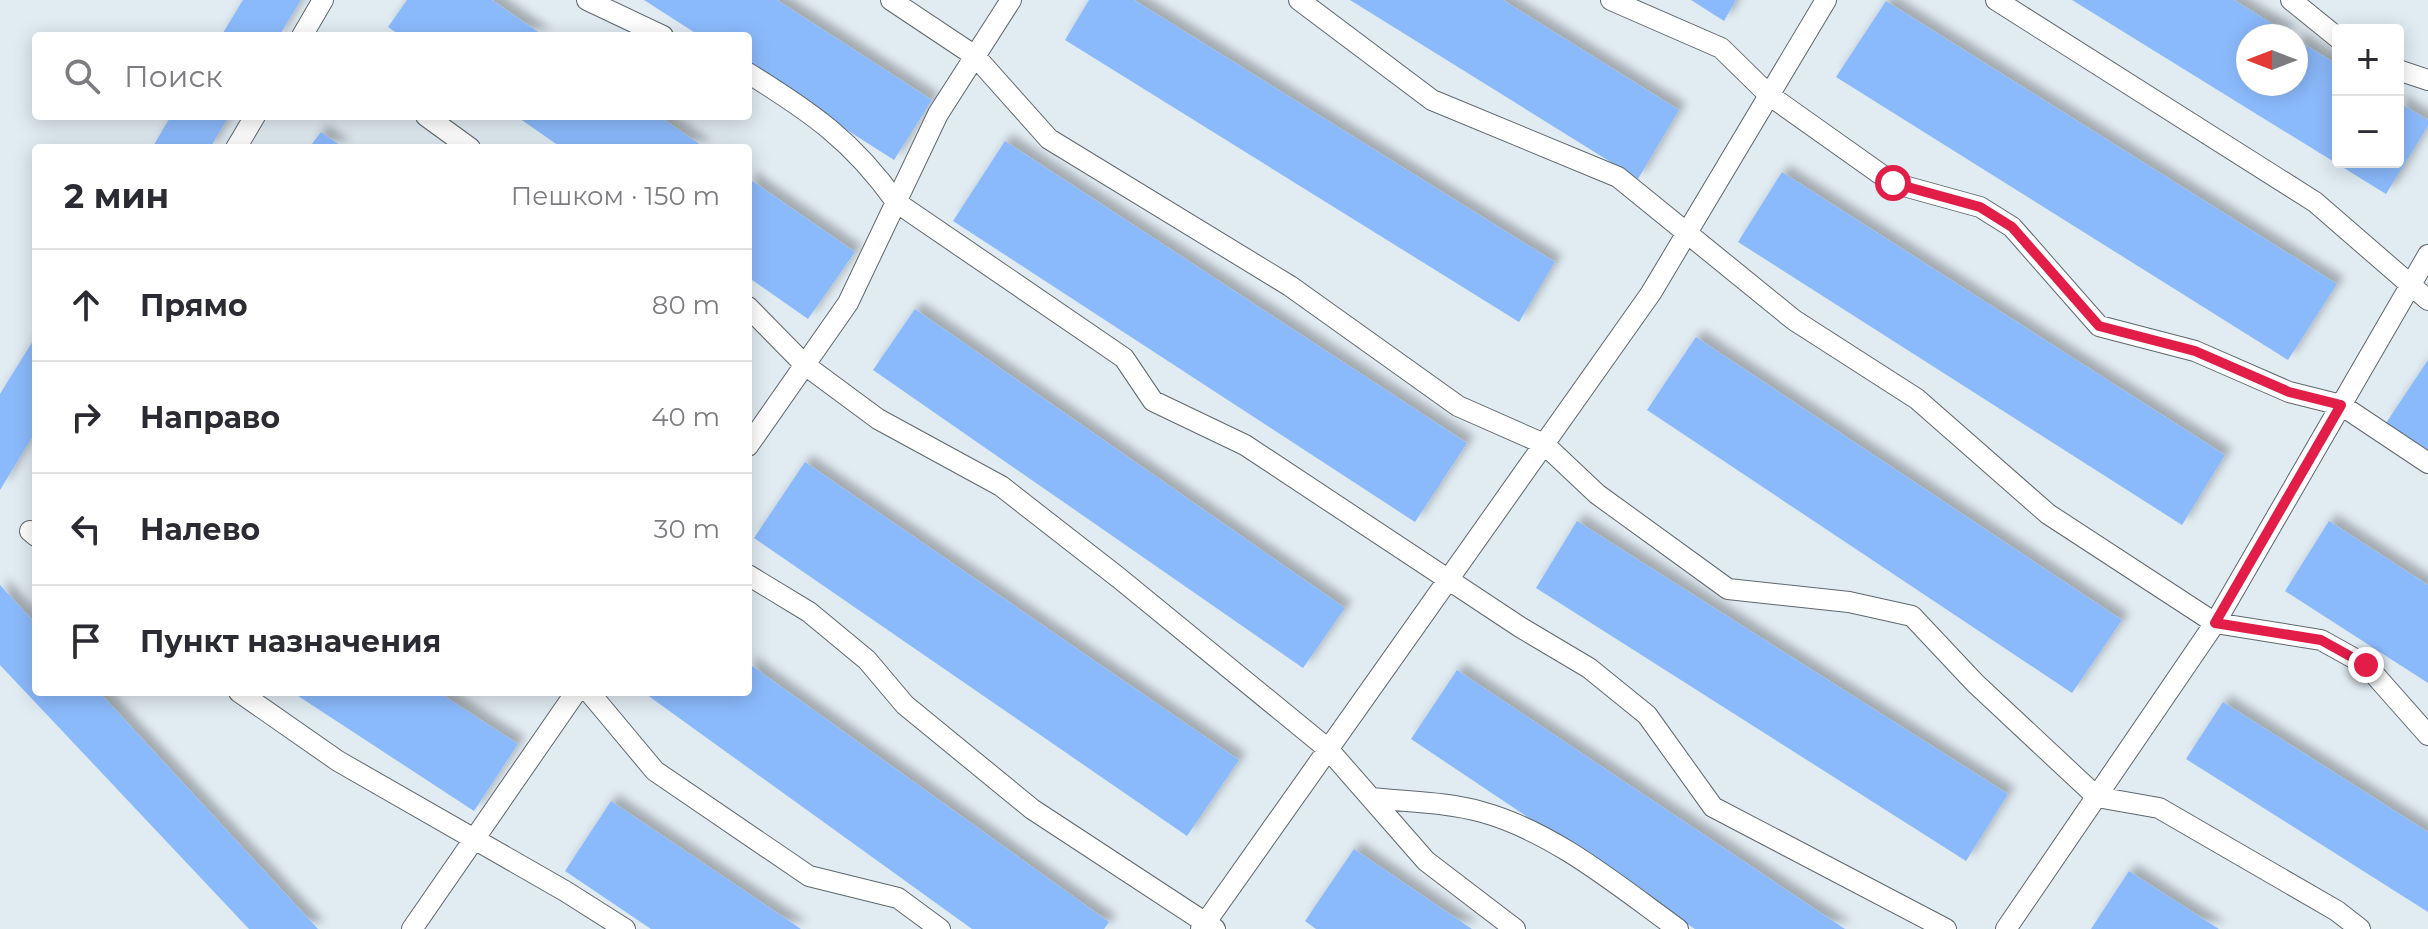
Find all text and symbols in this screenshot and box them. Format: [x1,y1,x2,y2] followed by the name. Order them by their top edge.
[2236,24,2308,96] north arrow
[2332,24,2404,168] map controls
[2332,24,2404,96] button: +
[32,32,752,120] search box
[60,54,104,98] icon: search
[124,58,223,95] text: Поиск
[2332,96,2404,168] button: −
[1875,165,1911,201] route start
[64,175,169,217] text: 2 мин
[511,180,720,212] text: Пешком · 150 m
[64,283,108,327] icon: ahead
[140,287,248,324] text: Прямо
[652,289,720,321] text: 80 m
[64,395,108,439] icon: right
[140,399,280,436] text: Направо
[651,401,720,433] text: 40 m
[64,507,108,551] icon: left
[140,511,260,548] text: Налево
[654,513,720,545] text: 30 m
[64,619,108,663] icon: arrive
[140,623,441,660] text: Пункт назначения
[2348,647,2384,683] route end

